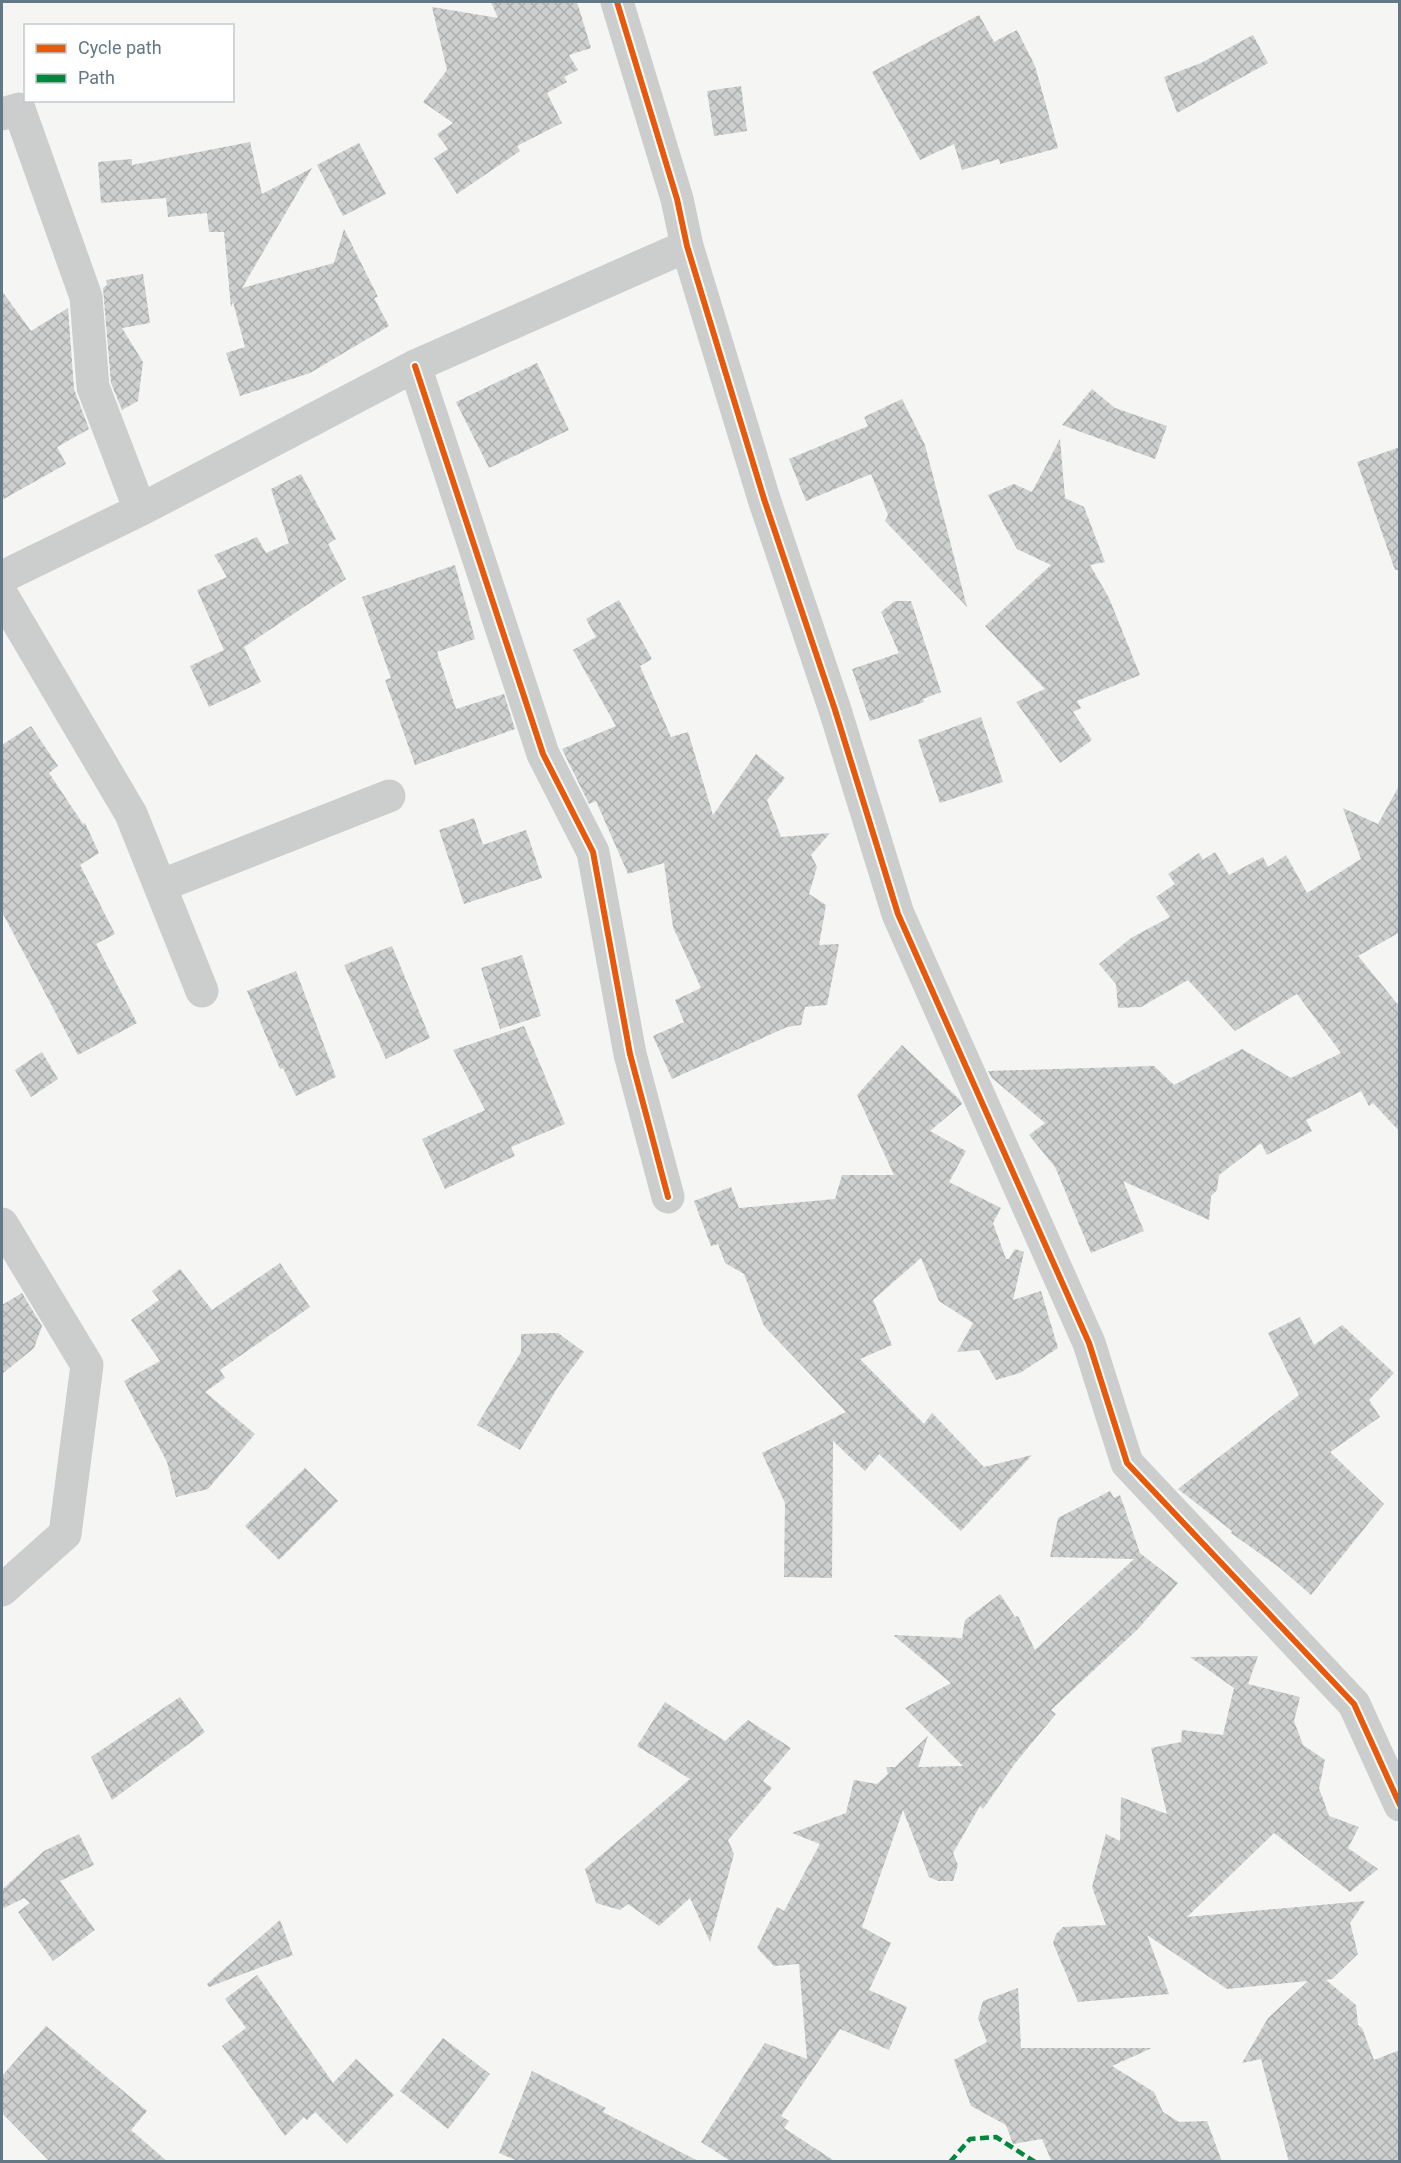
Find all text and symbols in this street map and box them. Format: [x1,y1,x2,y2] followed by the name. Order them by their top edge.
[24,24,234,102] legend
[78,37,162,58] text: Cycle path
[78,67,115,88] text: Path

